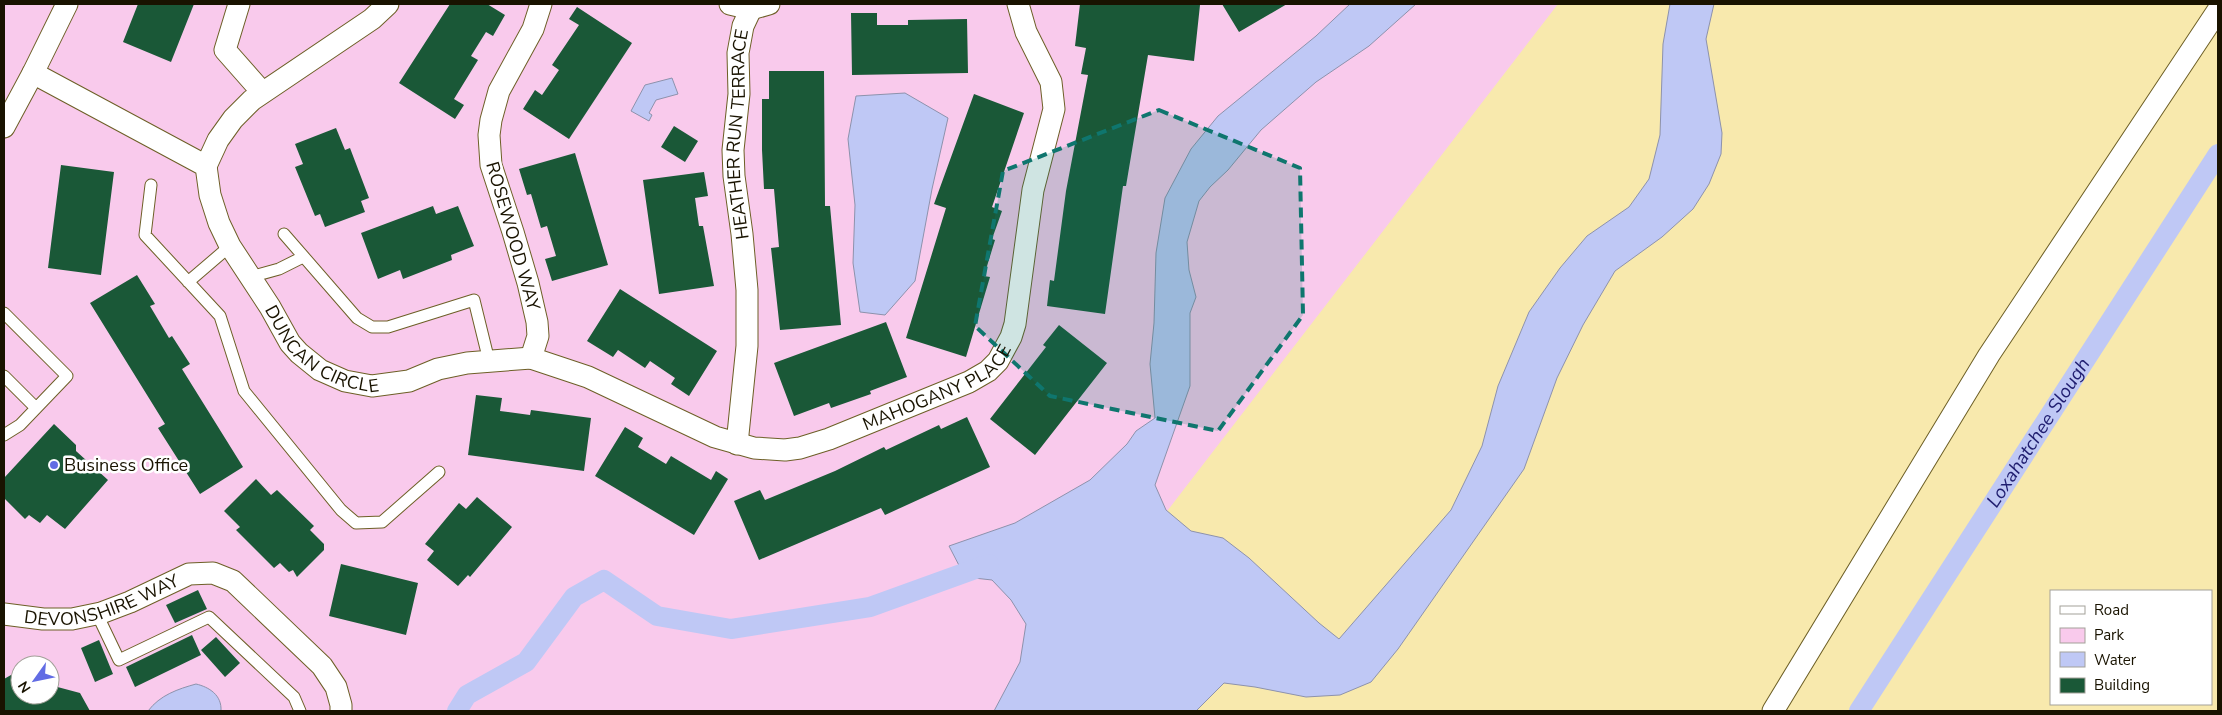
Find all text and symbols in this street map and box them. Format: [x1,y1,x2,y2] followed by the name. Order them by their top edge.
[721,27,755,241] street label: HEATHER RUN TERRACE
[480,159,546,313] street label: ROSEWOOD WAY
[259,301,380,398] street label: DUNCAN CIRCLE
[859,340,1017,436] street label: MAHOGANY PLACE
[1980,353,2096,513] water label: Loxahatchee Slough
[64,453,188,477] place label: Business Office
[48,459,60,471] marker: Business Office
[23,568,183,632] street label: DEVONSHIRE WAY
[2050,590,2212,705] legend
[2094,600,2129,620] text: Road
[2094,625,2124,645] text: Park
[2094,650,2137,670] text: Water
[10,655,60,705] north arrow
[2094,675,2150,695] text: Building
[14,677,35,696] text: N

